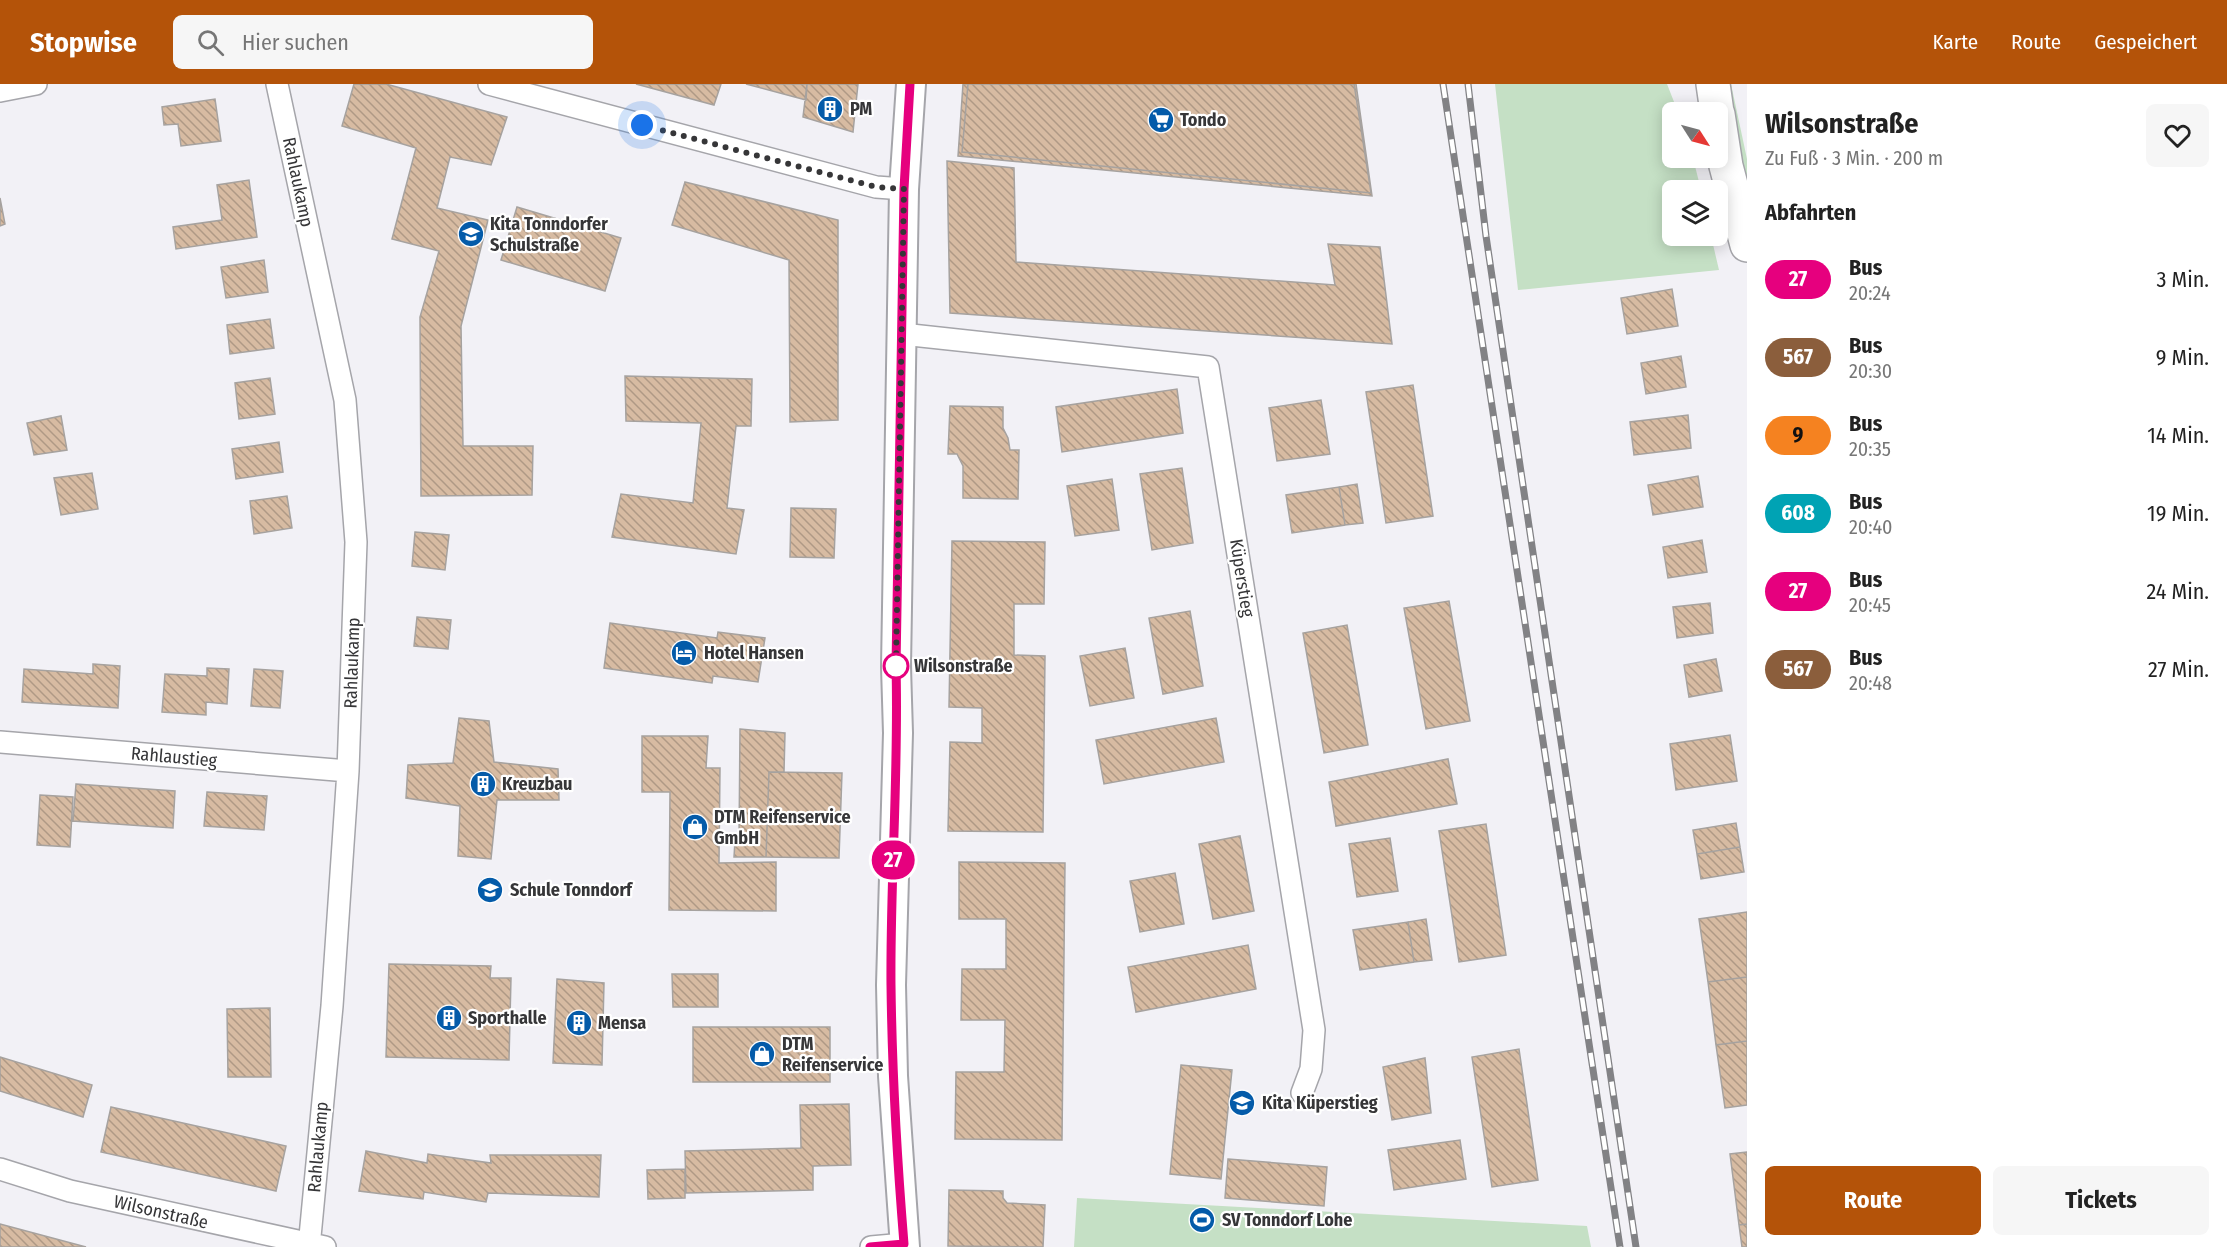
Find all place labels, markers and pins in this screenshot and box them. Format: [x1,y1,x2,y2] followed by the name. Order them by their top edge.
[815,94,845,124] building icon: PM
[850,98,872,120] place label: PM
[1146,105,1176,135] supermarket icon: Tondo
[1180,109,1227,131] place label: Tondo
[490,213,608,256] place label: Kita Tonndorfer Schulstraße
[456,219,486,249] school or university icon: Kita Tonndorfer Schulstraße
[669,638,699,668] hotel icon: Hotel Hansen
[704,642,804,664] place label: Hotel Hansen
[883,653,909,679] marker: Wilsonstraße
[914,655,1013,677] place label: Wilsonstraße
[468,769,498,799] building icon: Kreuzbau
[502,773,572,795] place label: Kreuzbau
[714,806,851,849] place label: DTM Reifenservice GmbH
[680,812,710,842] shop icon: DTM Reifenservice GmbH
[475,875,505,905] school or university icon: Schule Tonndorf
[510,879,634,901] place label: Schule Tonndorf
[434,1003,464,1033] building icon: Sporthalle
[468,1007,547,1029] place label: Sporthalle
[564,1008,594,1038] building icon: Mensa
[598,1012,646,1034] place label: Mensa
[782,1033,883,1076] place label: DTM Reifenservice
[747,1039,777,1069] shop icon: DTM Reifenservice
[1227,1088,1257,1118] school or university icon: Kita Küperstieg
[1262,1092,1378,1114] place label: Kita Küperstieg
[1187,1205,1217,1235] sports icon: SV Tonndorf Lohe
[1222,1209,1352,1231] place label: SV Tonndorf Lohe

